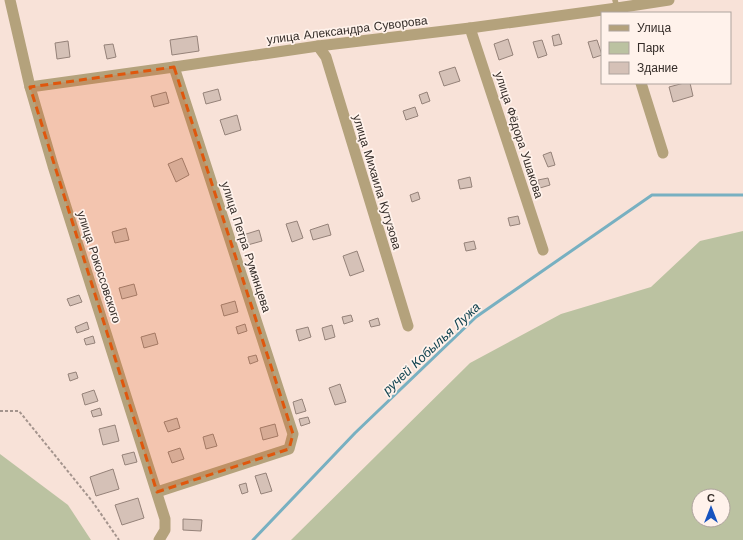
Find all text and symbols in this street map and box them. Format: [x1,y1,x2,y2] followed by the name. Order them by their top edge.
[601,12,731,84] legend
[266,13,428,47] street label: улица Александра Суворова
[637,21,671,35] text: Улица
[637,41,665,55] text: Парк
[637,61,678,75] text: Здание
[492,70,546,200] street label: улица Фёдора Ушакова
[350,113,404,251] street label: улица Михаила Кутузова
[218,180,274,314] street label: улица Петра Румянцева
[74,209,124,325] street label: улица Рокоссовского
[379,299,483,398] water label: ручей Кобылья Лужа
[691,488,731,528] north arrow
[707,492,715,505] text: С

